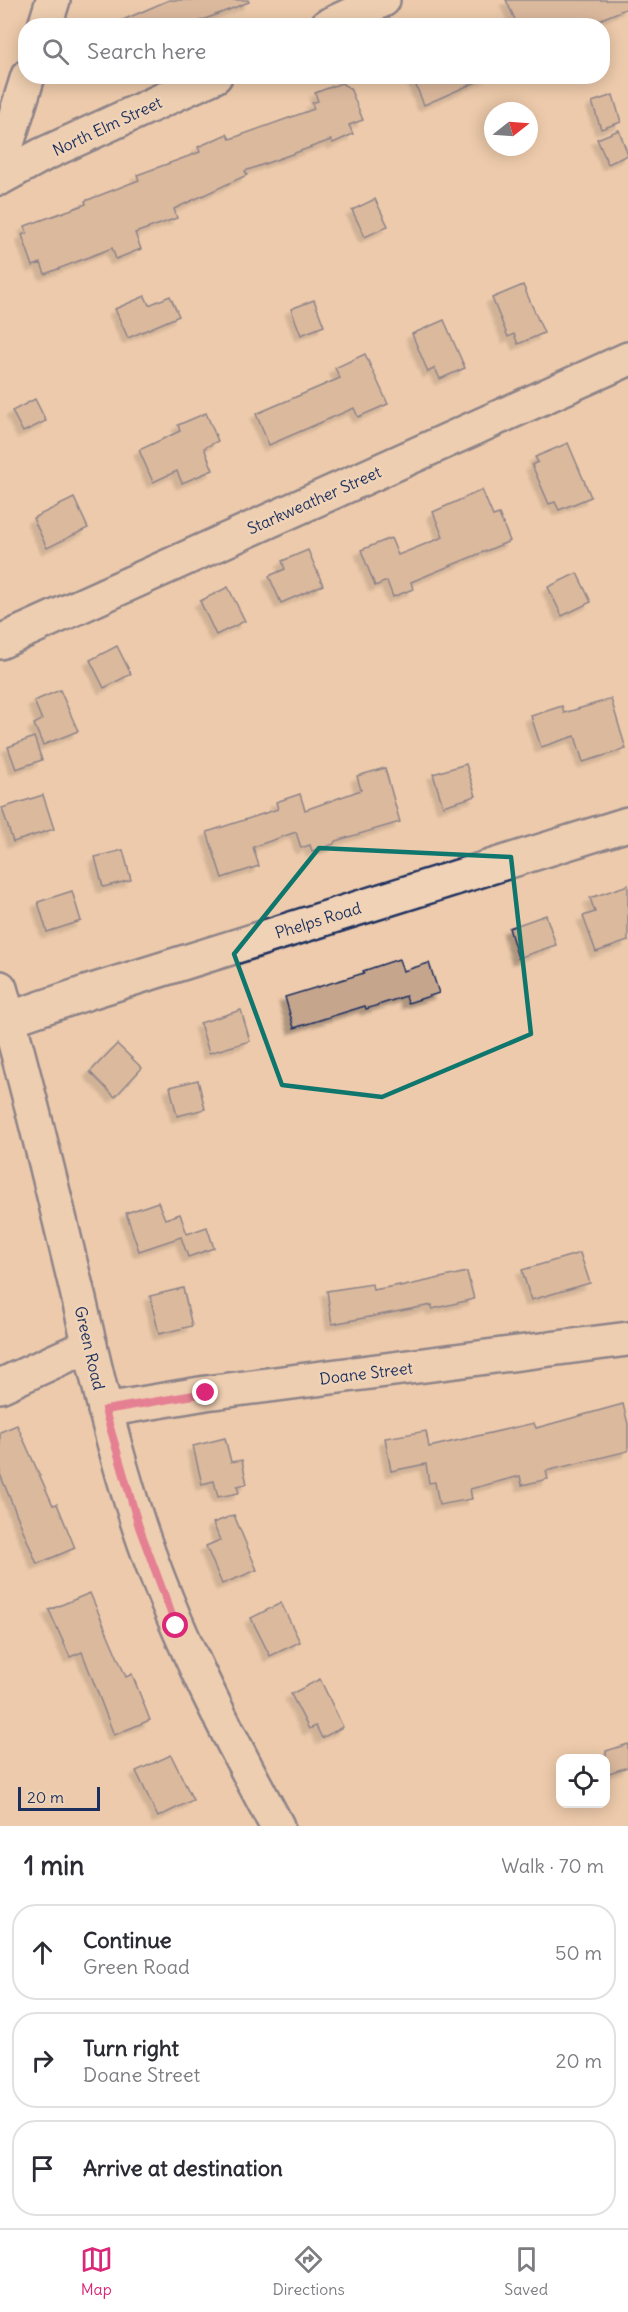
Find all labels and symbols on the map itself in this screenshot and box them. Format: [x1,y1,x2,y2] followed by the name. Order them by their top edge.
[49,92,165,160] street label: North Elm Street
[484,102,538,156] north arrow
[244,461,385,539] street label: Starkweather Street
[273,897,363,943] street label: Phelps Road
[71,1304,109,1392] street label: Green Road
[318,1357,414,1389] street label: Doane Street
[192,1379,218,1405] route end
[162,1612,188,1638] route start
[18,1784,100,1812] scale bar

